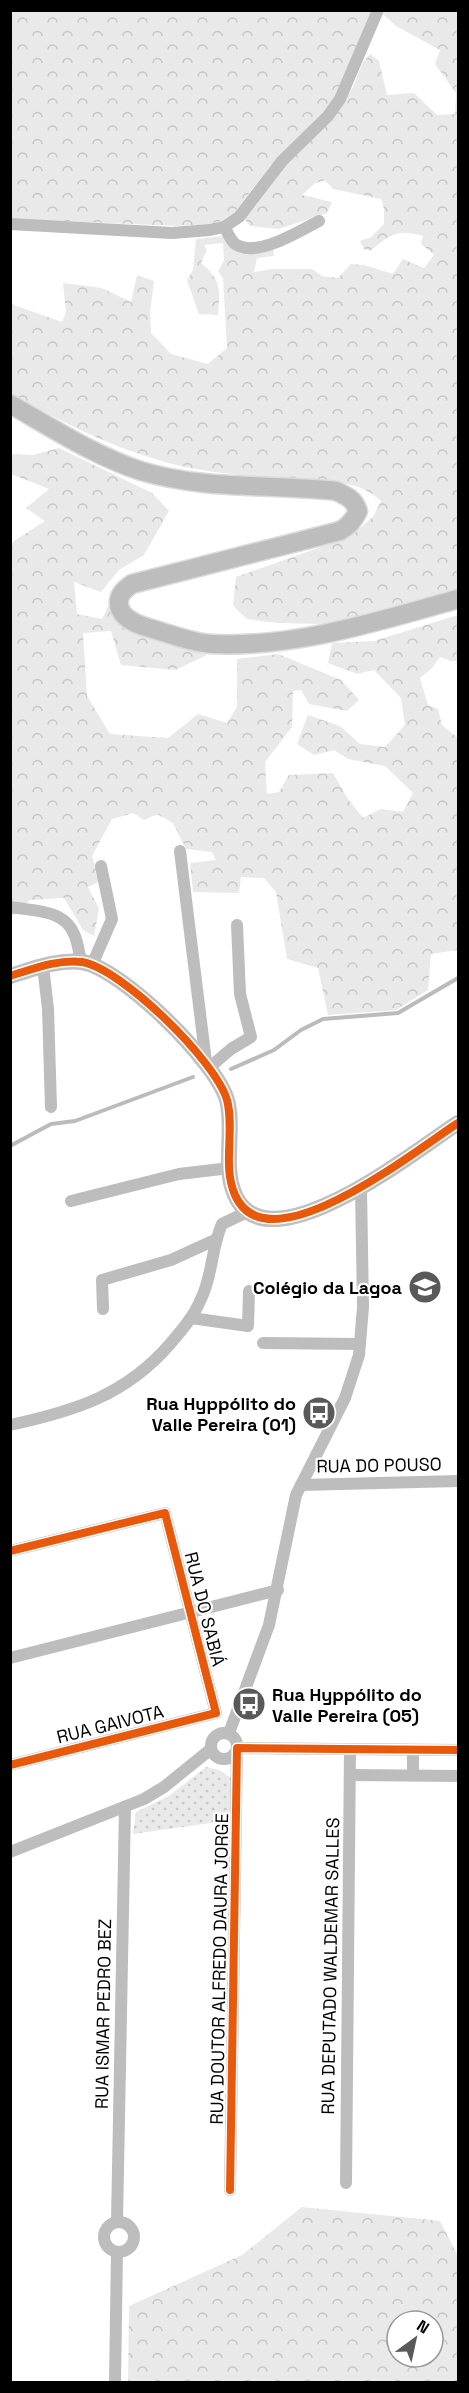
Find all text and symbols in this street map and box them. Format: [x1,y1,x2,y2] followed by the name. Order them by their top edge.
[407,1269,443,1305] school or university icon: Colégio da Lagoa
[253,1276,403,1299] place label: Colégio da Lagoa
[146,1392,296,1436] place label: Rua Hyppólito do Valle Pereira (01)
[301,1395,337,1431] bus stop icon: Rua Hyppólito do Valle Pereira (01)
[316,1452,442,1478] street label: RUA DO POUSO
[180,1549,230,1669] street label: RUA DO SABIÁ
[272,1683,422,1727] place label: Rua Hyppólito do Valle Pereira (05)
[231,1686,267,1722] bus stop icon: Rua Hyppólito do Valle Pereira (05)
[54,1700,166,1748] street label: RUA GAIVOTA
[205,1813,233,2125] street label: RUA DOUTOR ALFREDO DAURA JORGE
[316,1817,344,2115] street label: RUA DEPUTADO WALDEMAR SALLES
[90,1919,116,2109] street label: RUA ISMAR PEDRO BEZ
[385,2309,445,2369] north arrow
[413,2315,433,2339] text: N

